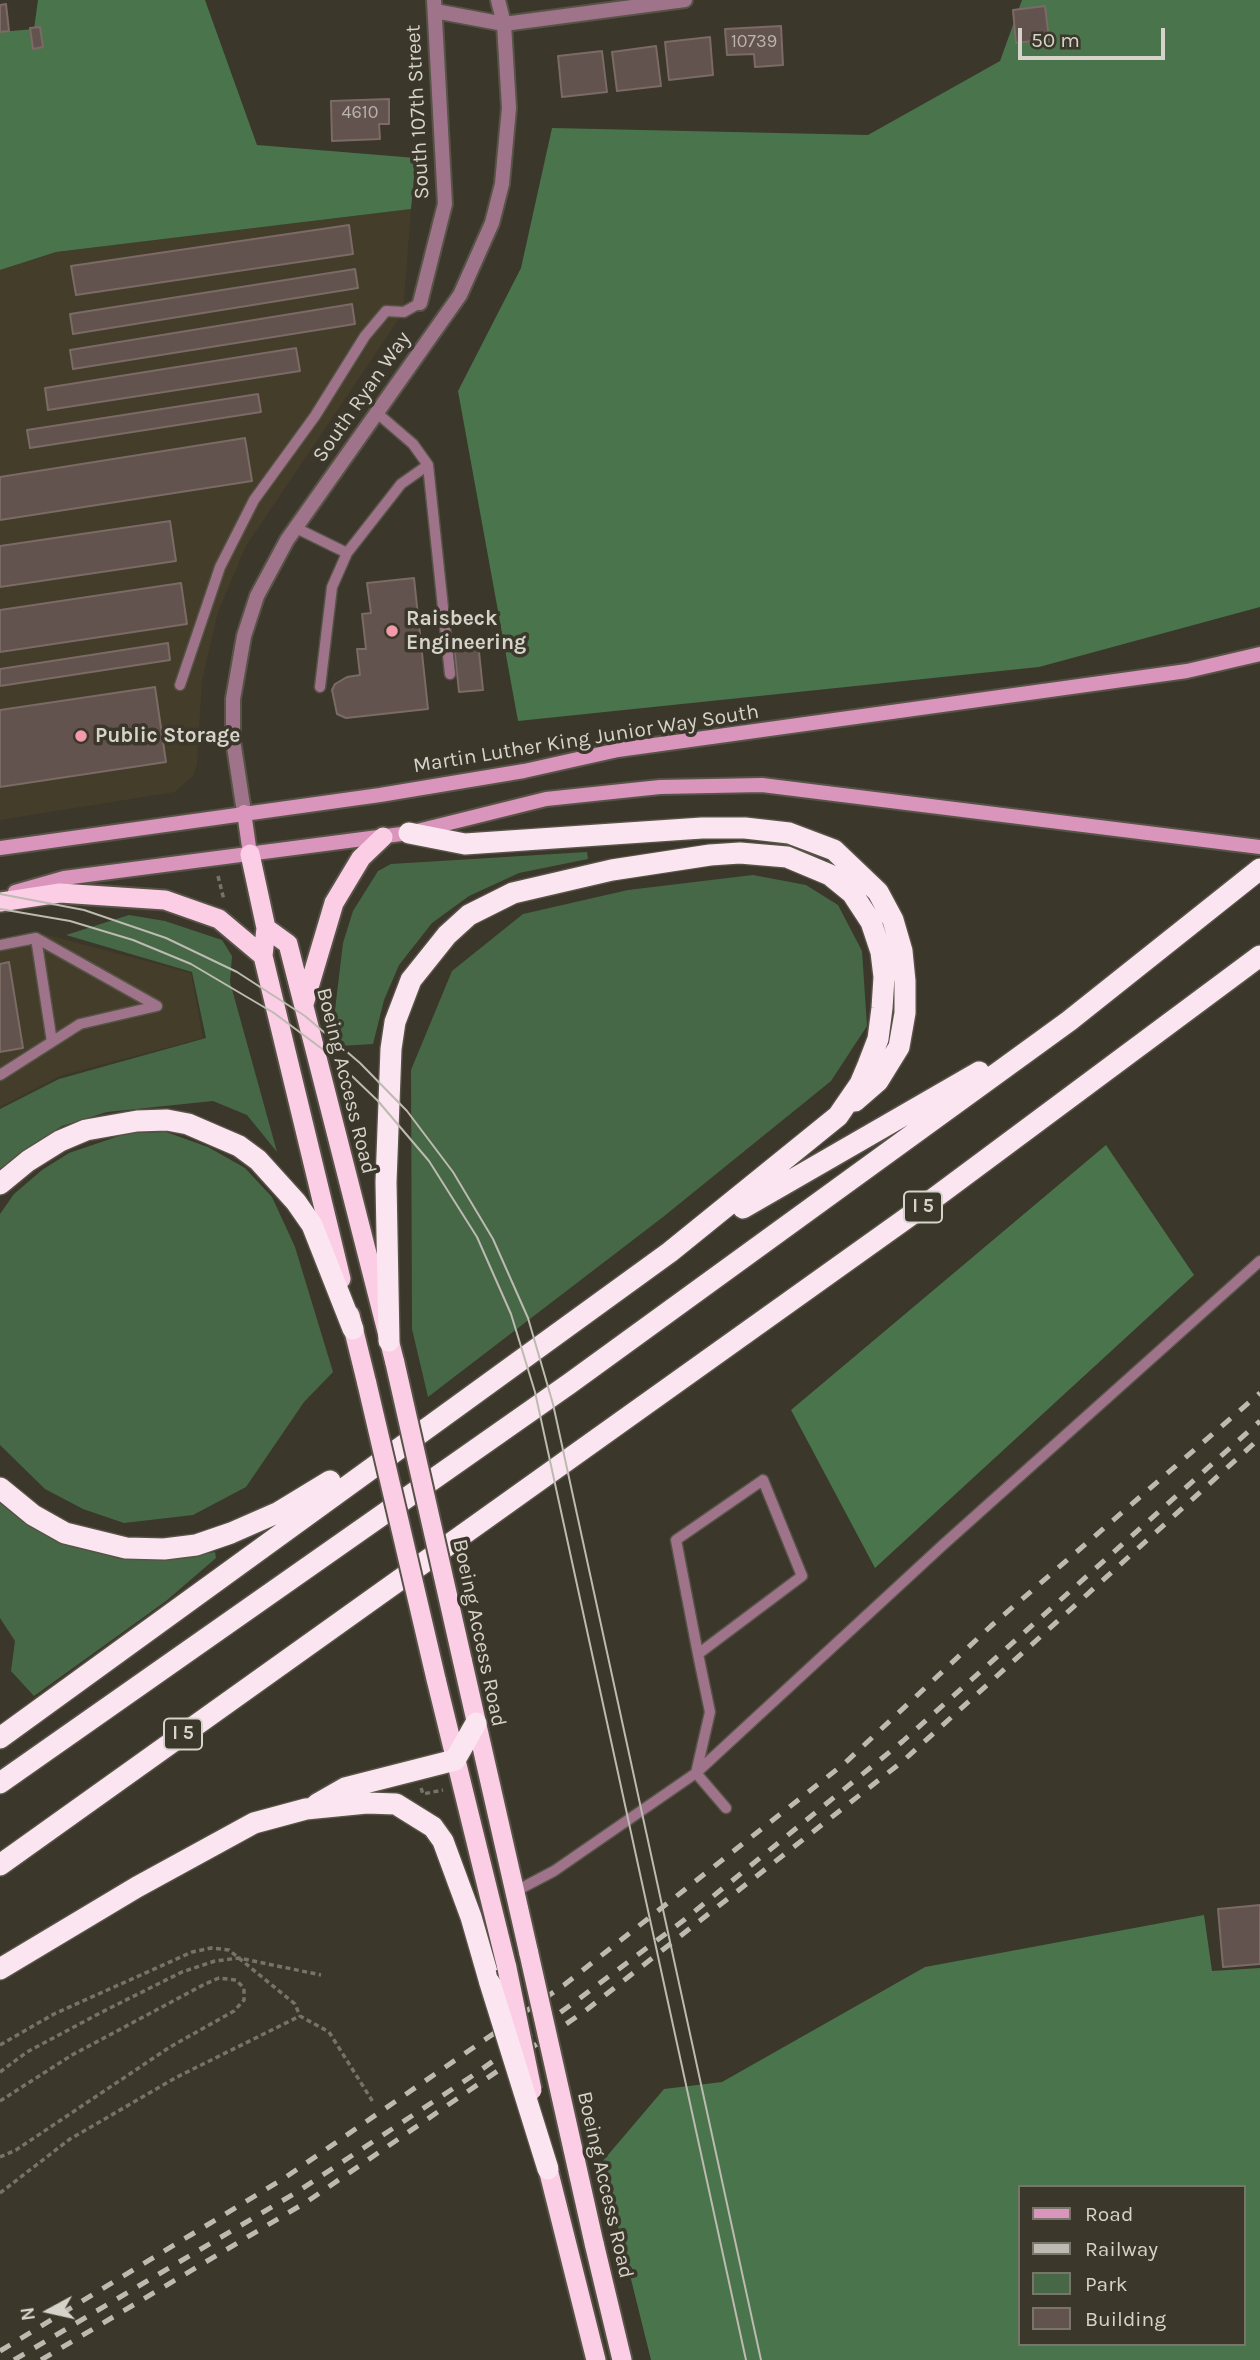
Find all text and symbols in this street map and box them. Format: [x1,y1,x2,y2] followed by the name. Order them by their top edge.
[1022,14,1169,58] scale bar
[401,24,435,200] street label: South 107th Street
[1031,28,1080,52] text: 50 m
[731,31,777,53] house number: 10739
[342,102,378,124] house number: 4610
[308,327,416,467] street label: South Ryan Way
[406,606,526,656] place label: Raisbeck Engineering
[384,623,400,639] marker: Raisbeck Engineering
[411,699,761,779] street label: Martin Luther King Junior Way South
[95,723,240,749] place label: Public Storage
[73,728,89,744] marker: Public Storage
[311,985,381,1177] street label: Boeing Access Road
[904,1191,942,1222] road number: I 5
[447,1537,511,1729] street label: Boeing Access Road
[164,1718,202,1750] road number: I 5
[571,2089,639,2281] street label: Boeing Access Road
[1018,2185,1246,2346] legend
[1085,2202,1133,2226] text: Road
[1085,2237,1158,2261] text: Railway
[1085,2272,1128,2296] text: Park
[14,2276,84,2346] north arrow
[16,2306,40,2322] text: N
[1085,2307,1166,2331] text: Building

